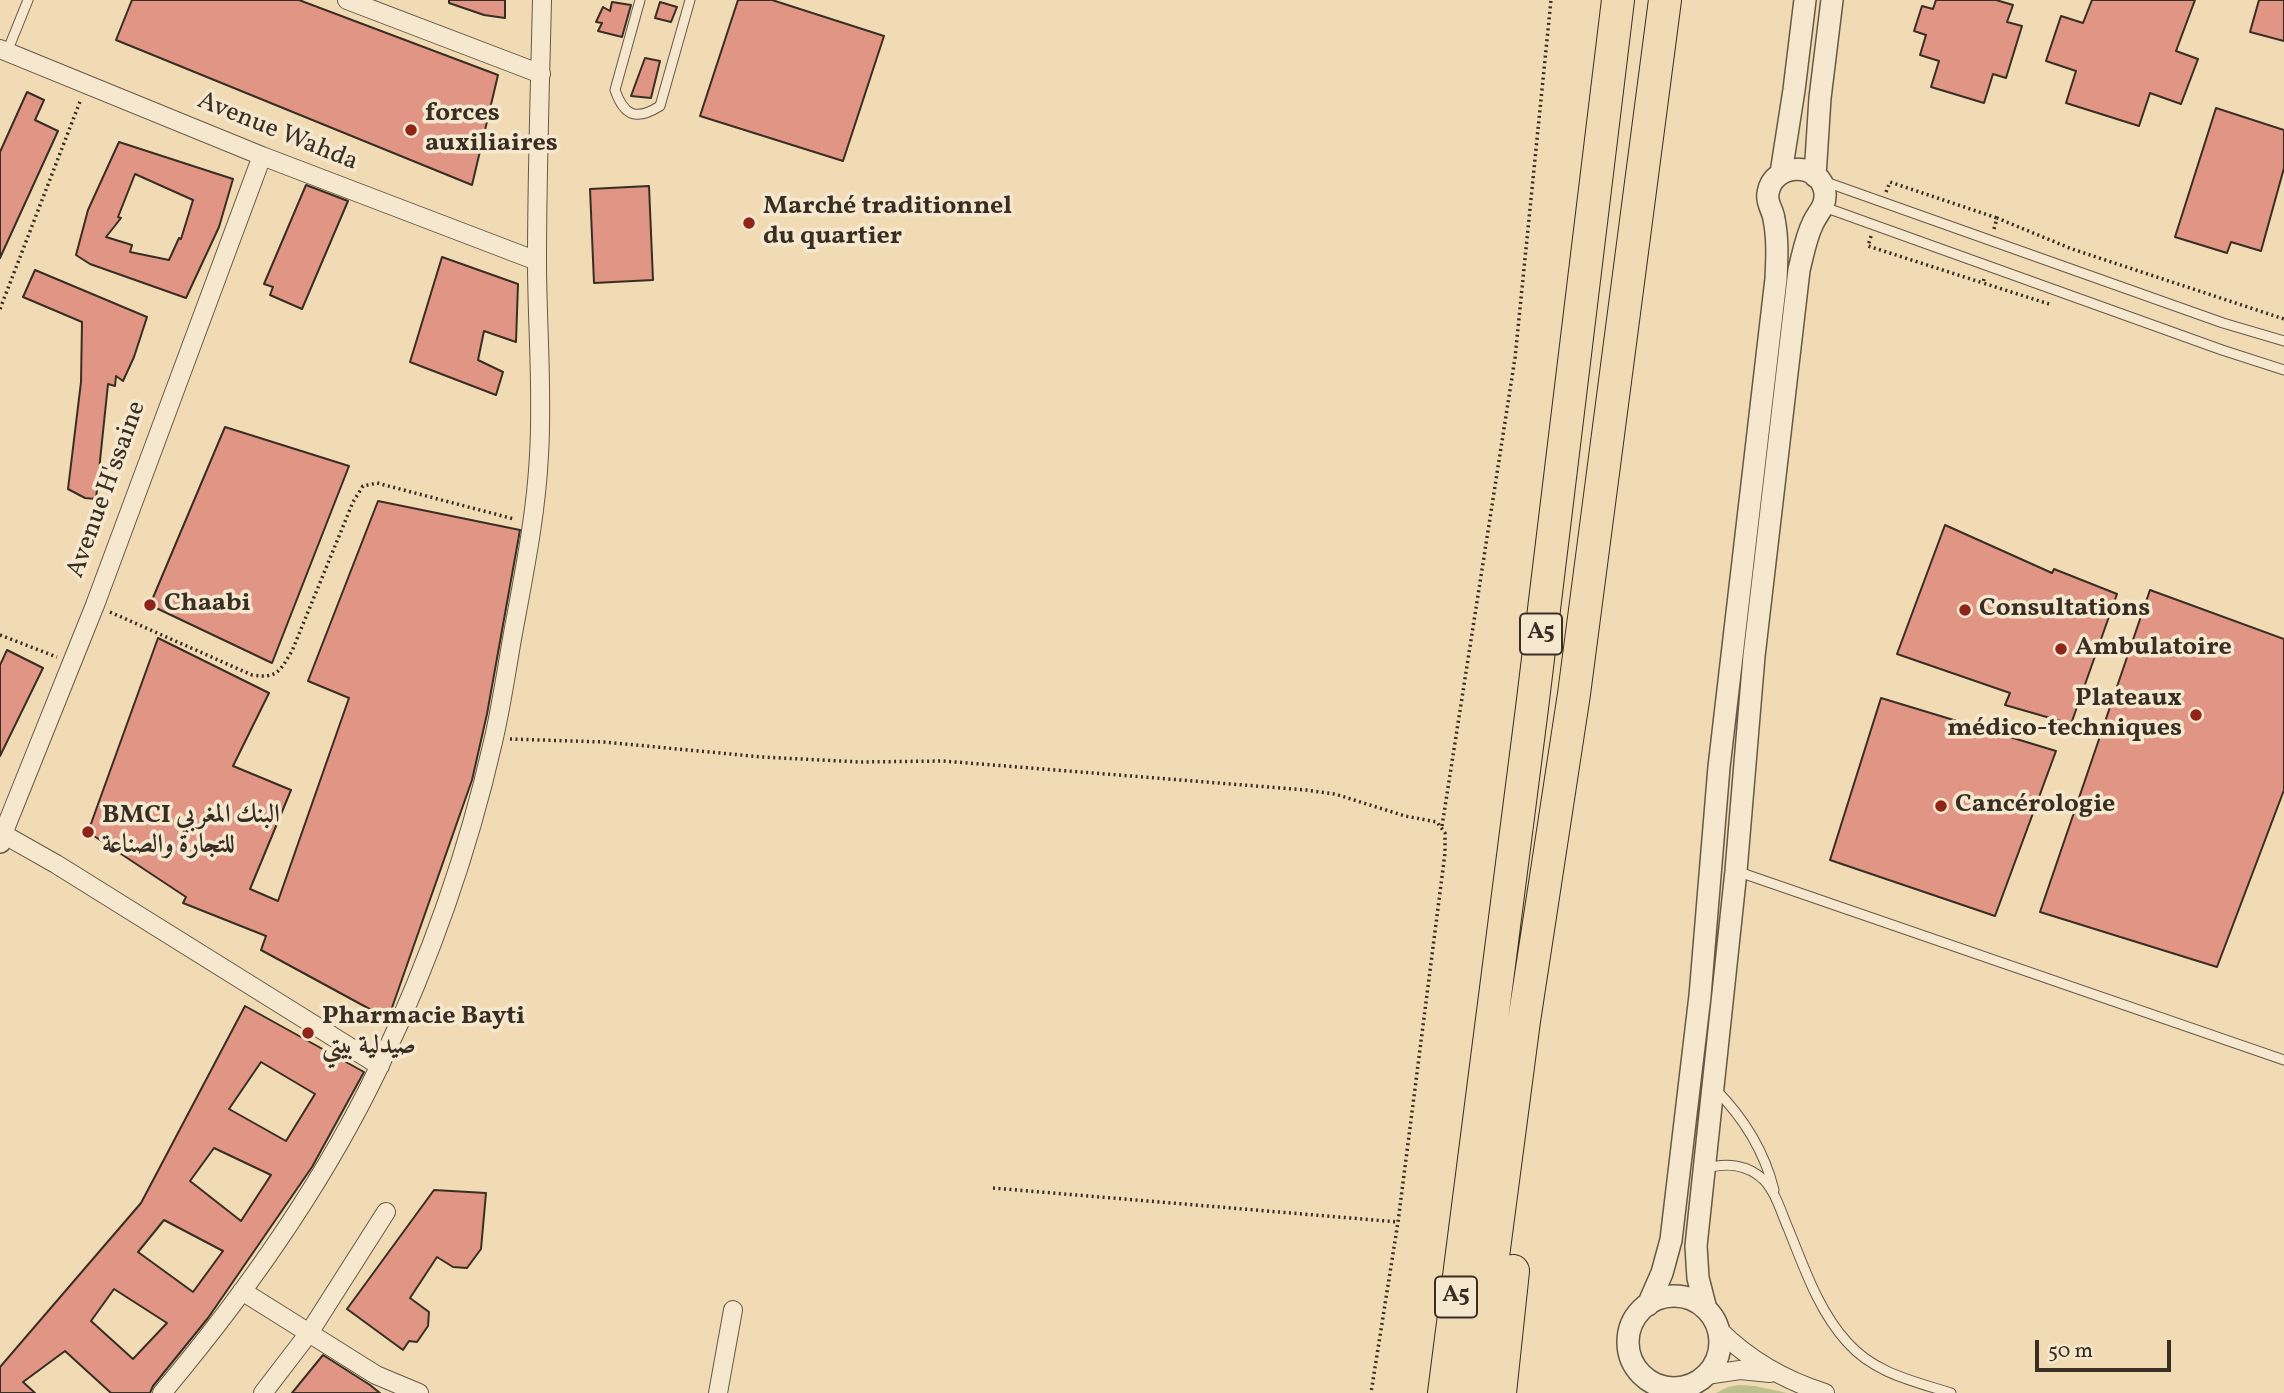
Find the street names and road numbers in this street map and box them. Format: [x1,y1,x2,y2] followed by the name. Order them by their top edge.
[192,87,362,179] street label: Avenue Wahda
[62,397,154,583] street label: Avenue H'ssaine
[1520,614,1562,654] road number: A5
[1435,1276,1477,1317] road number: A5

